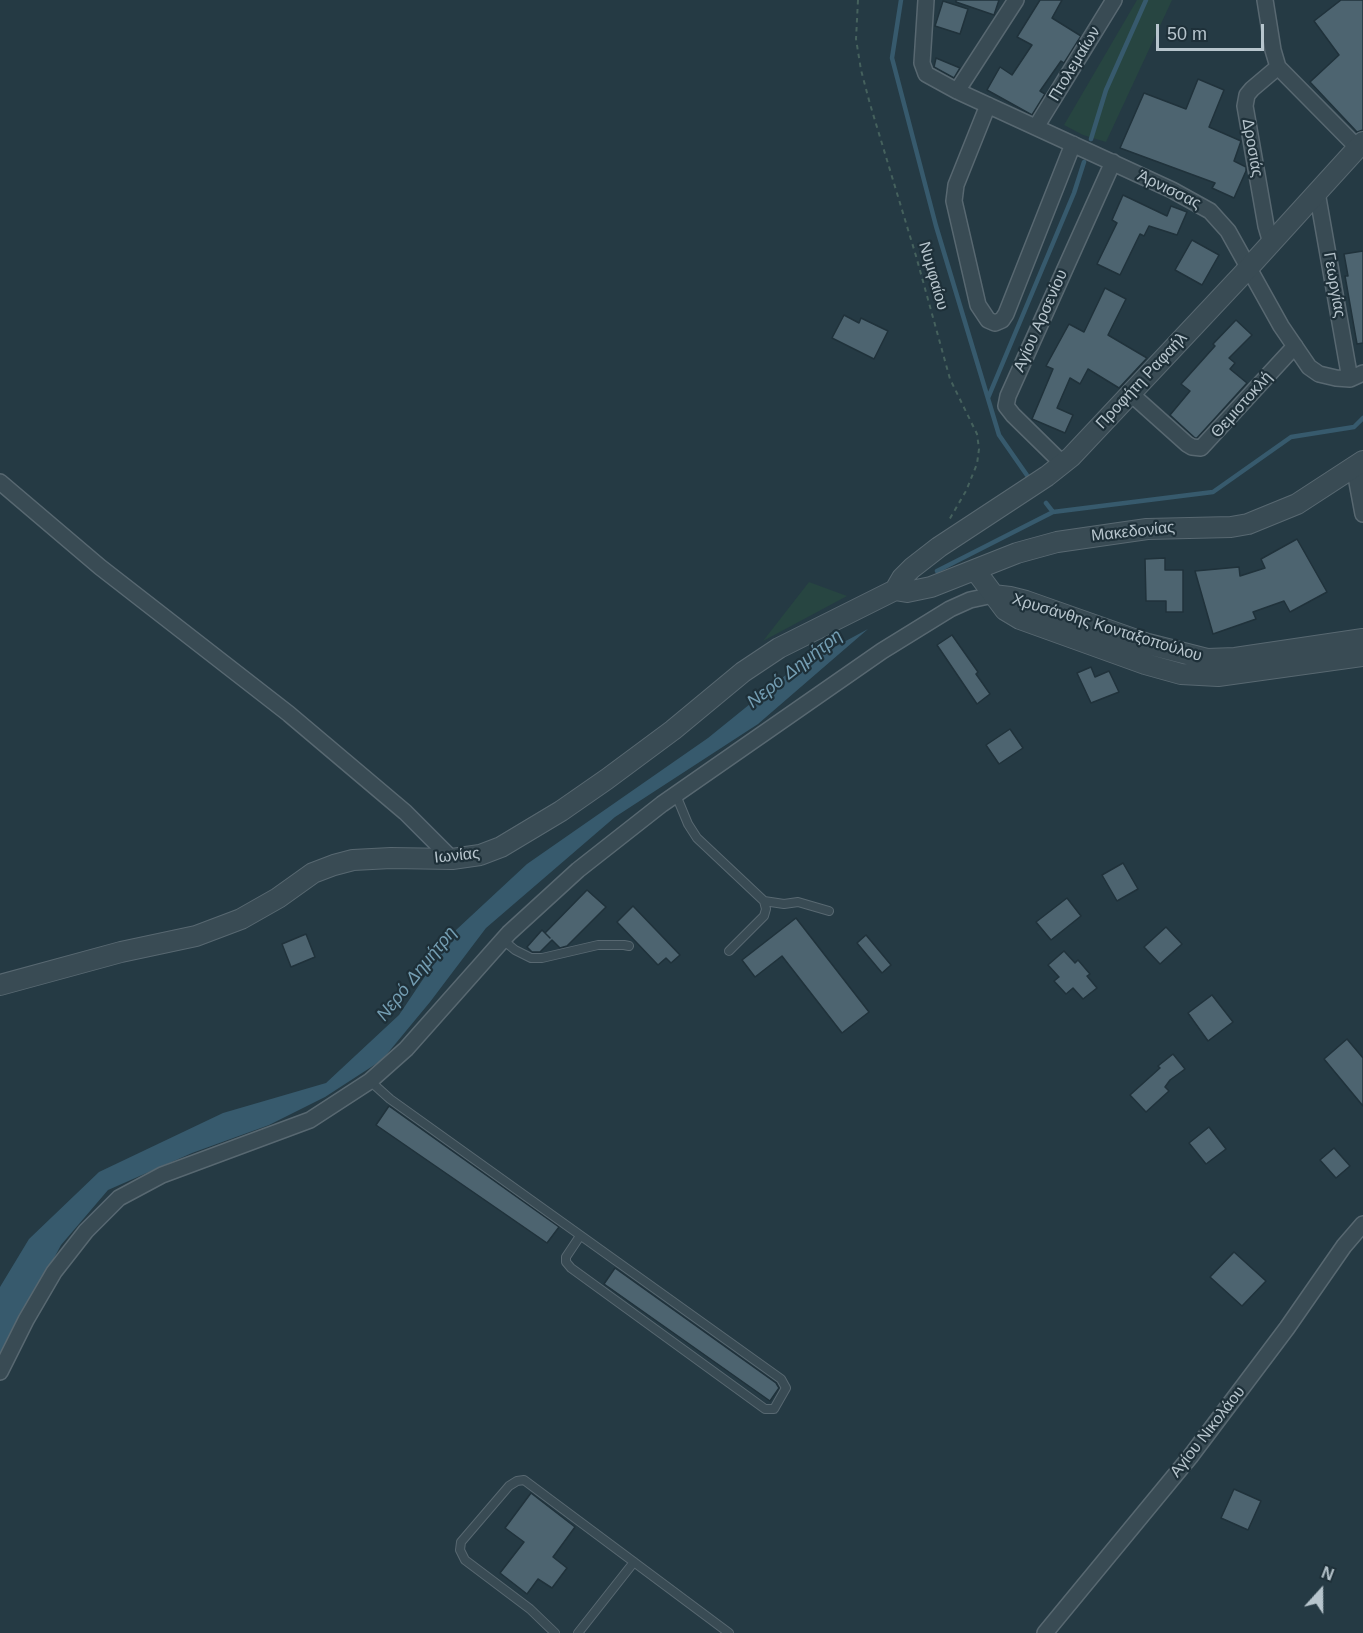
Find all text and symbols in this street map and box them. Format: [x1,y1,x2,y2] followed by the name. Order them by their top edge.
[1159,12,1267,50] scale bar
[1045,23,1105,105] street label: Πτολεμαίων
[1167,24,1207,44] text: 50 m
[1237,117,1267,179] street label: Δροσιάς
[1134,166,1204,214] street label: Άρνισσας
[914,240,952,312] street label: Νυμφαίου
[1319,251,1349,319] street label: Γεωργίας
[1010,267,1072,375] street label: Αγίου Αρσενίου
[1092,329,1192,433] street label: Προφήτη Ραφαήλ
[1207,368,1277,442] street label: Θεμιστοκλή
[1090,518,1176,546] street label: Μακεδονίας
[1010,590,1204,666] street label: Χρυσάνθης Κονταξοπούλου
[743,625,847,713] water label: Νερό Δημήτρη
[433,844,481,868] street label: Ιωνίας
[372,922,462,1026] water label: Νερό Δημήτρη
[1167,1383,1249,1481] street label: Αγίου Νικολάου
[1291,1561,1351,1621] north arrow
[1319,1564,1336,1584] text: N

